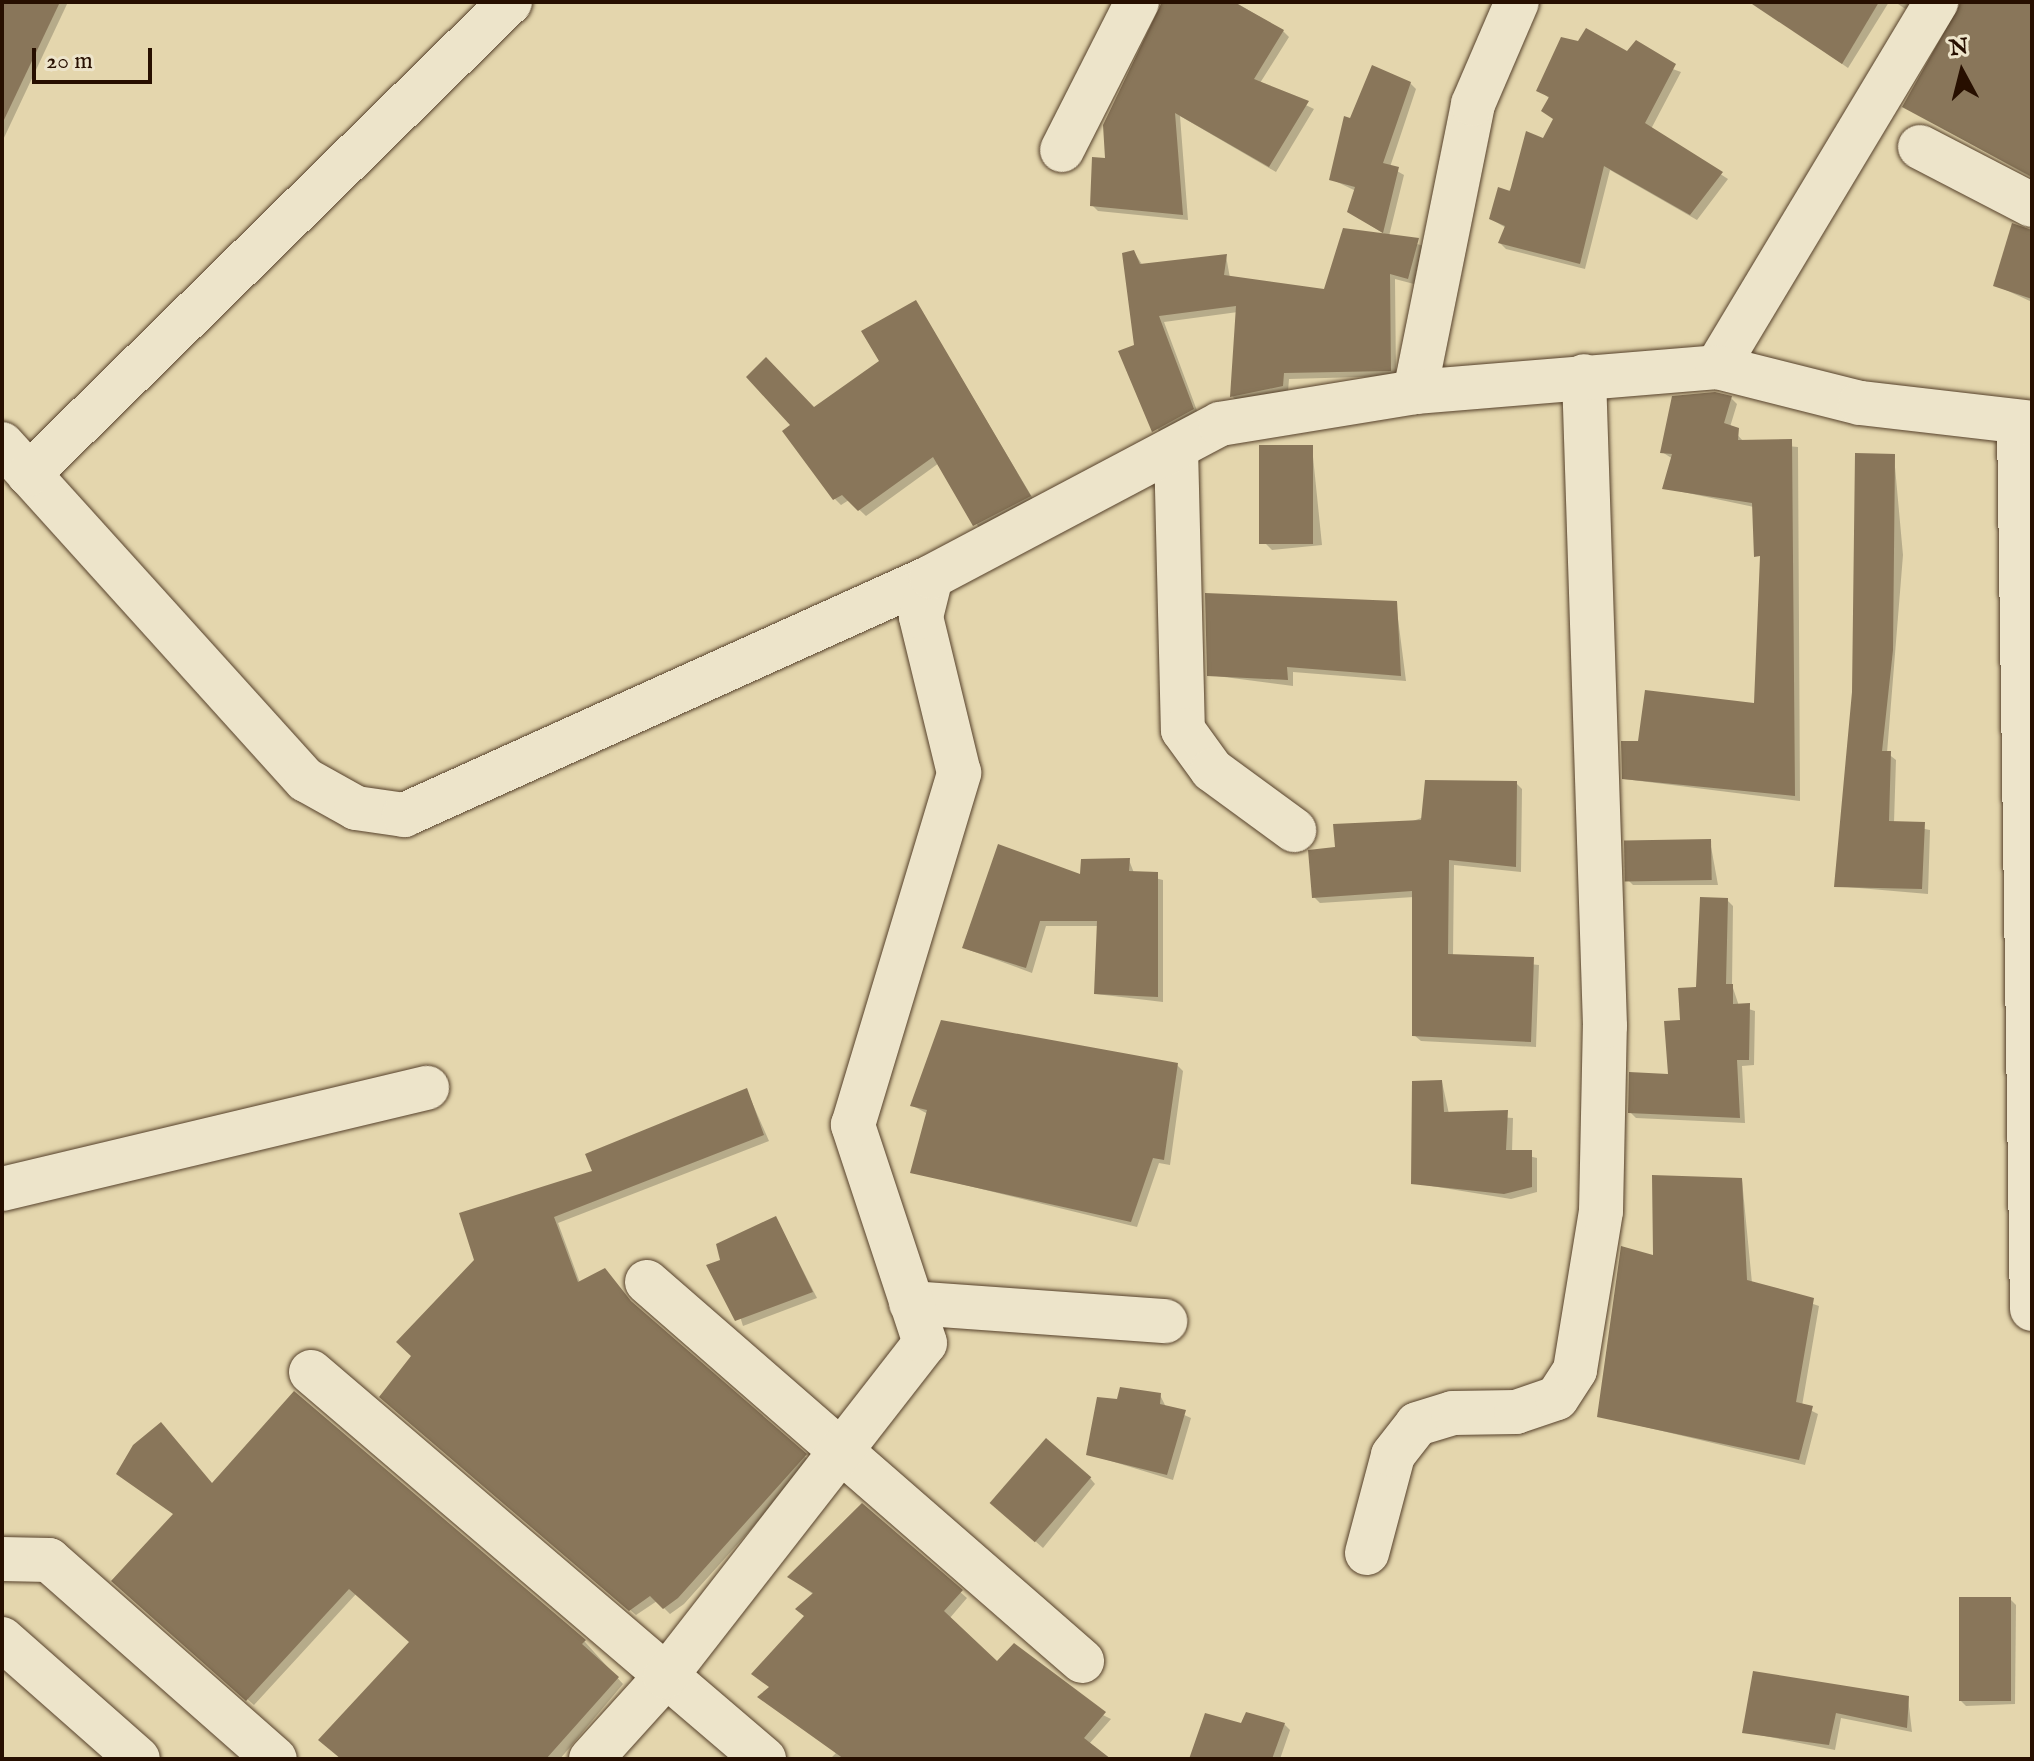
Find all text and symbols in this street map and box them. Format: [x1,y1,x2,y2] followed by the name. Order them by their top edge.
[36,32,156,82] scale bar
[1922,32,2002,112] north arrow
[1948,33,1970,63] text: N
[46,46,93,77] text: 20 m

